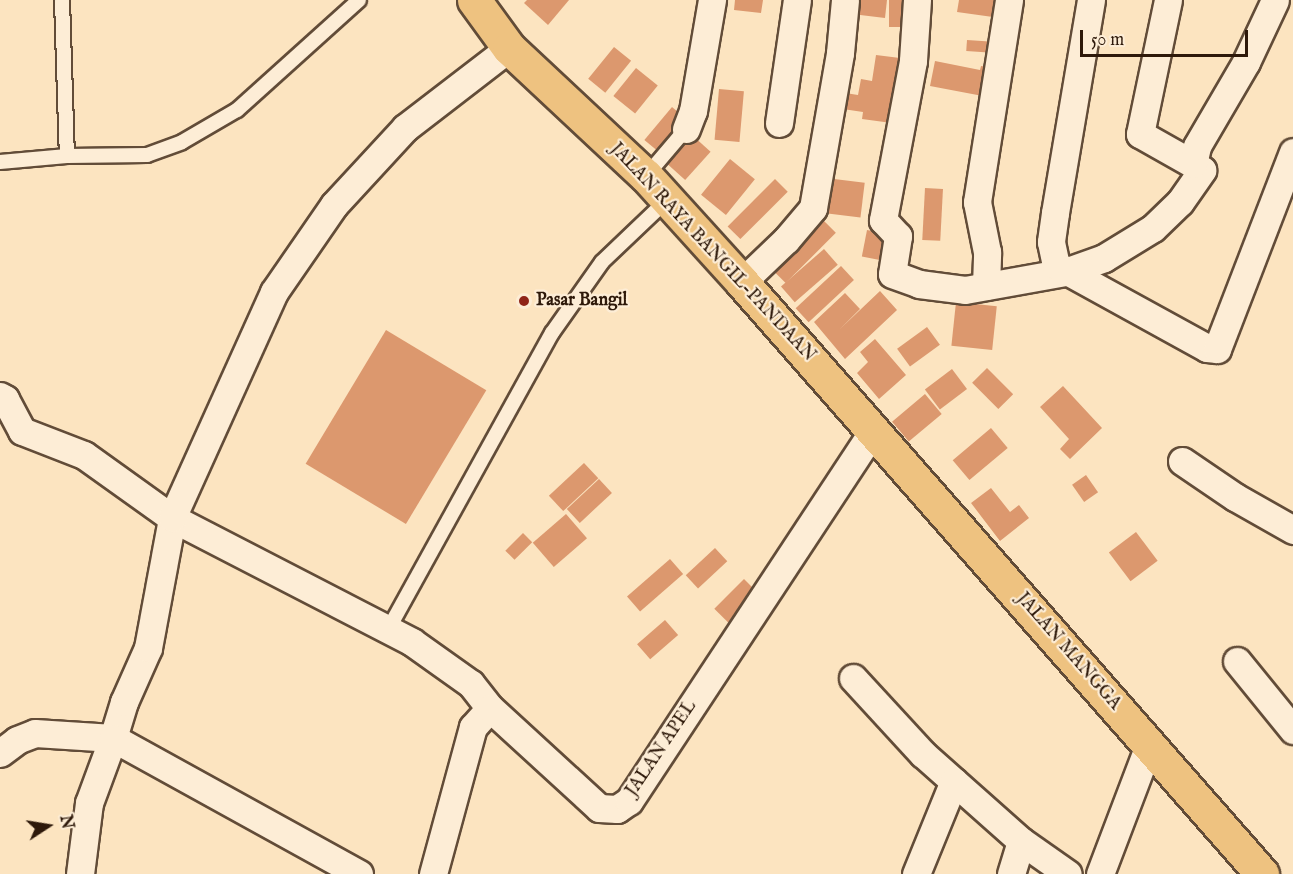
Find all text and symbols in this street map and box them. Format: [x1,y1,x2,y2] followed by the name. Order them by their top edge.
[1083,18,1251,56] scale bar
[1091,29,1124,52] text: 50 m
[605,139,819,367] street label: JALAN RAYA BANGIL-PANDAAN
[536,290,628,312] place label: Pasar Bangil
[517,294,531,308] marker: Pasar Bangil
[1011,589,1125,715] street label: JALAN MANGGA
[622,697,702,801] street label: JALAN APEL
[18,796,78,856] north arrow
[54,813,77,831] text: N

